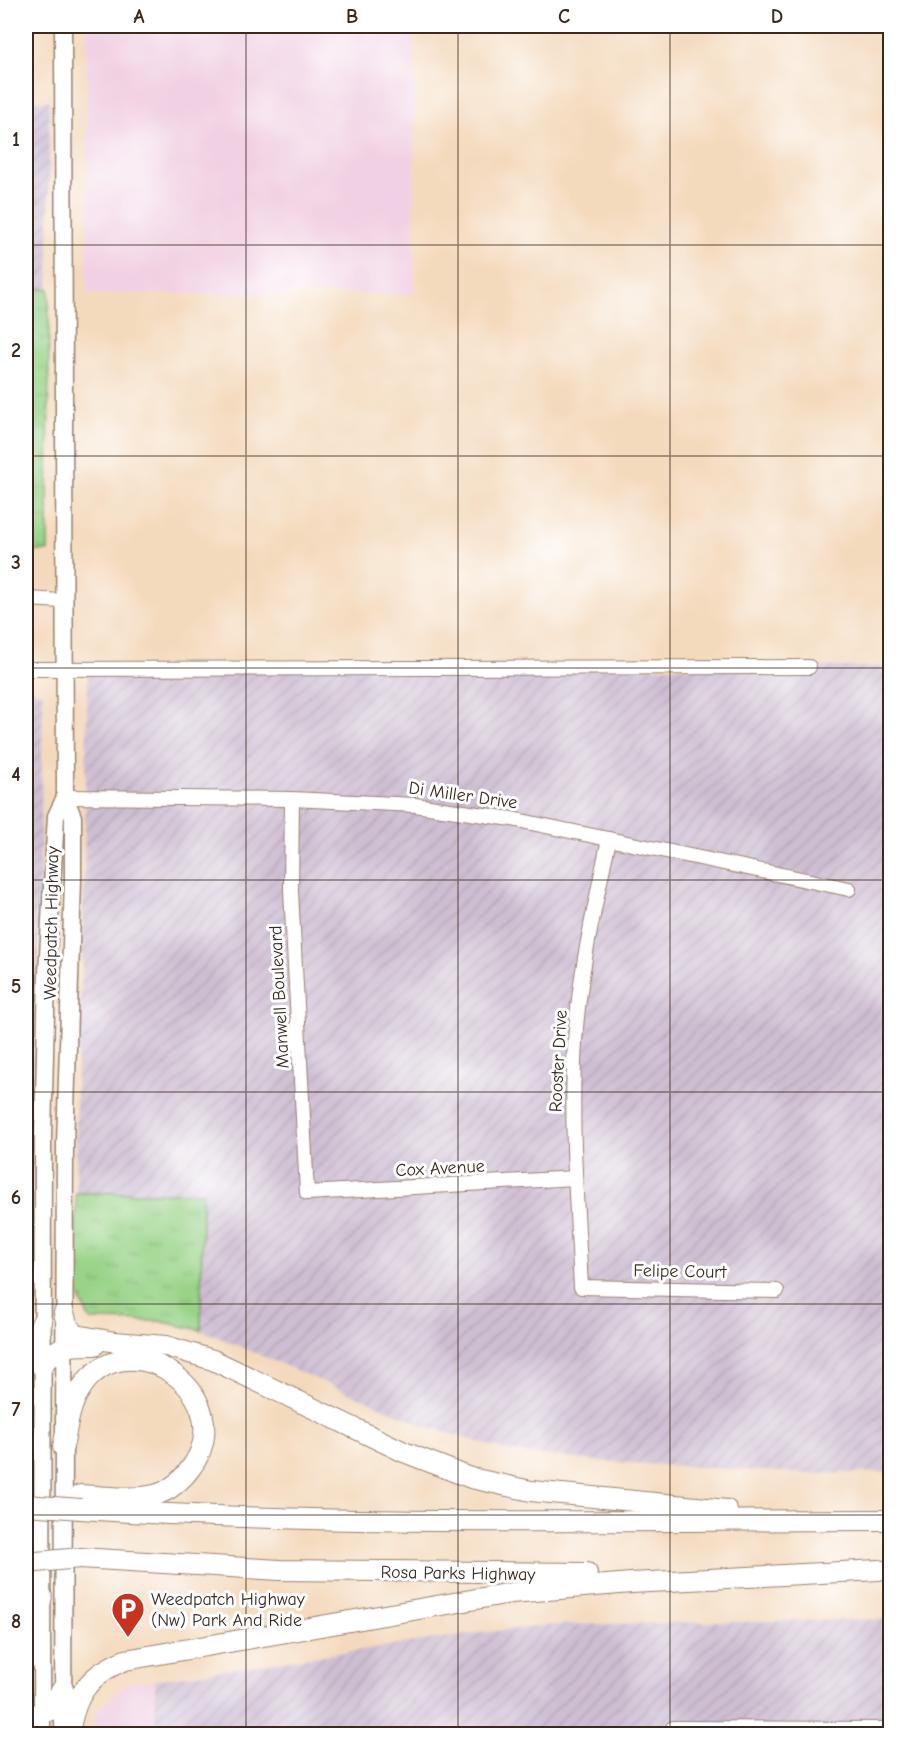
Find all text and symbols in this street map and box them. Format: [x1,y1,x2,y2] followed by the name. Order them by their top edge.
[133,5,145,28] text: A
[346,5,358,28] text: B
[558,5,570,28] text: C
[771,5,783,28] text: D
[12,128,20,151] text: 1
[11,339,21,362] text: 2
[11,551,21,574] text: 3
[11,763,21,786] text: 4
[407,777,519,814] street label: Di Miller Drive
[40,845,63,1000] street label: Weedpatch Highway
[265,925,294,1069] street label: Manwell Boulevard
[11,975,21,998] text: 5
[545,1009,572,1113] street label: Rooster Drive
[395,1156,485,1181] street label: Cox Avenue
[11,1186,21,1209] text: 6
[633,1260,728,1283] street label: Felipe Court
[12,1398,21,1421] text: 7
[380,1562,536,1585] street label: Rosa Parks Highway
[151,1589,306,1631] place label: Weedpatch Highway (Nw) Park And Ride
[110,1591,146,1638] parking icon: Weedpatch Highway (Nw) Park And Ride
[11,1610,21,1633] text: 8

